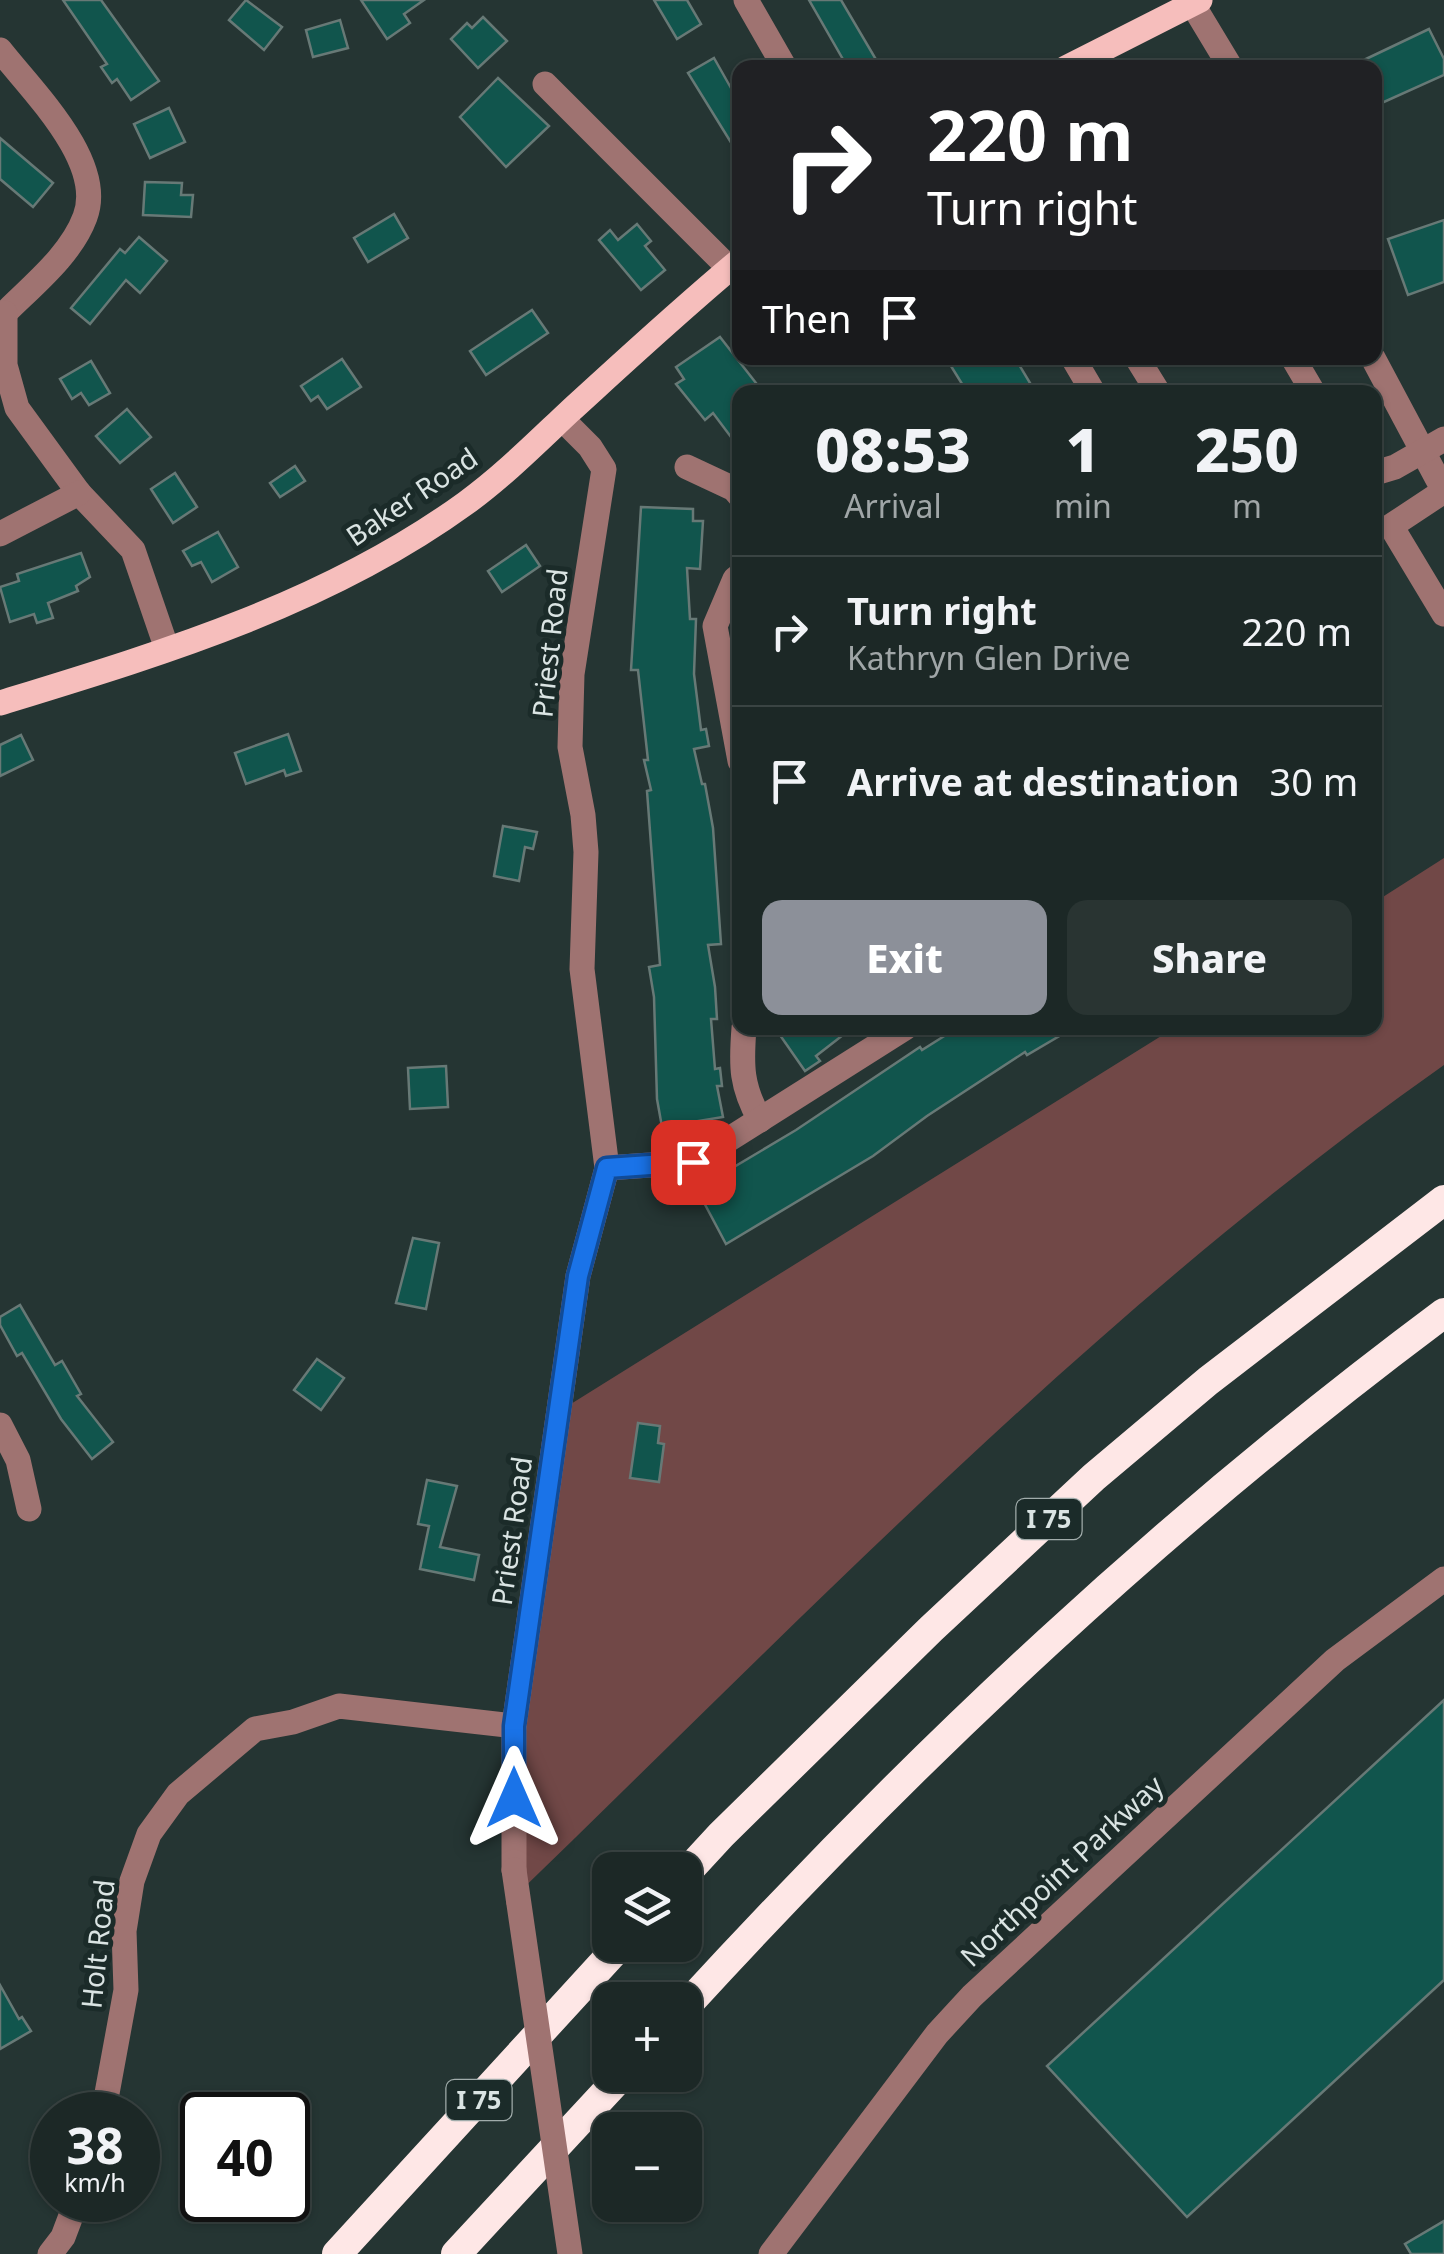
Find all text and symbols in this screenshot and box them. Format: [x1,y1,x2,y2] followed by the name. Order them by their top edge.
[927,86,1134,182] text: 220 m
[762,100,892,230] icon: right
[927,177,1138,238] text: Turn right
[872,290,927,345] icon: arrive
[762,292,852,344] text: Then
[815,408,971,490] text: 08:53
[1066,408,1100,490] text: 1
[1195,408,1299,490] text: 250
[338,438,485,554] street label: Baker Road
[844,484,942,527] text: Arrival
[1054,484,1112,527] text: min
[1232,484,1262,527] text: m
[522,567,576,719] street label: Priest Road
[847,584,1037,636] text: Turn right
[762,604,817,659] icon: right
[1241,605,1352,657] text: 220 m
[847,636,1131,679] text: Kathryn Glen Drive
[762,754,817,809] icon: arrive
[847,755,1239,807] text: Arrive at destination
[1269,755,1358,807] text: 30 m
[762,900,1047,1015] button: Exit
[1067,900,1352,1015] button: Share
[651,1120,736,1205] pin
[666,1135,721,1190] icon: arrive
[482,1454,540,1608] street label: Priest Road
[1016,1499,1082,1539] road number: I 75
[462,1746,566,1850] position arrow
[952,1766,1171,1974] street label: Northpoint Parkway
[592,1852,702,2222] map controls
[592,1852,702,1962] button: layers
[71,1877,123,2010] street label: Holt Road
[592,1982,702,2092] button: +
[446,2080,512,2120] road number: I 75
[180,2092,310,2222] speed limit sign: 40
[66,2111,124,2179] text: 38
[592,2112,702,2222] button: −
[64,2165,126,2199] text: km/h

